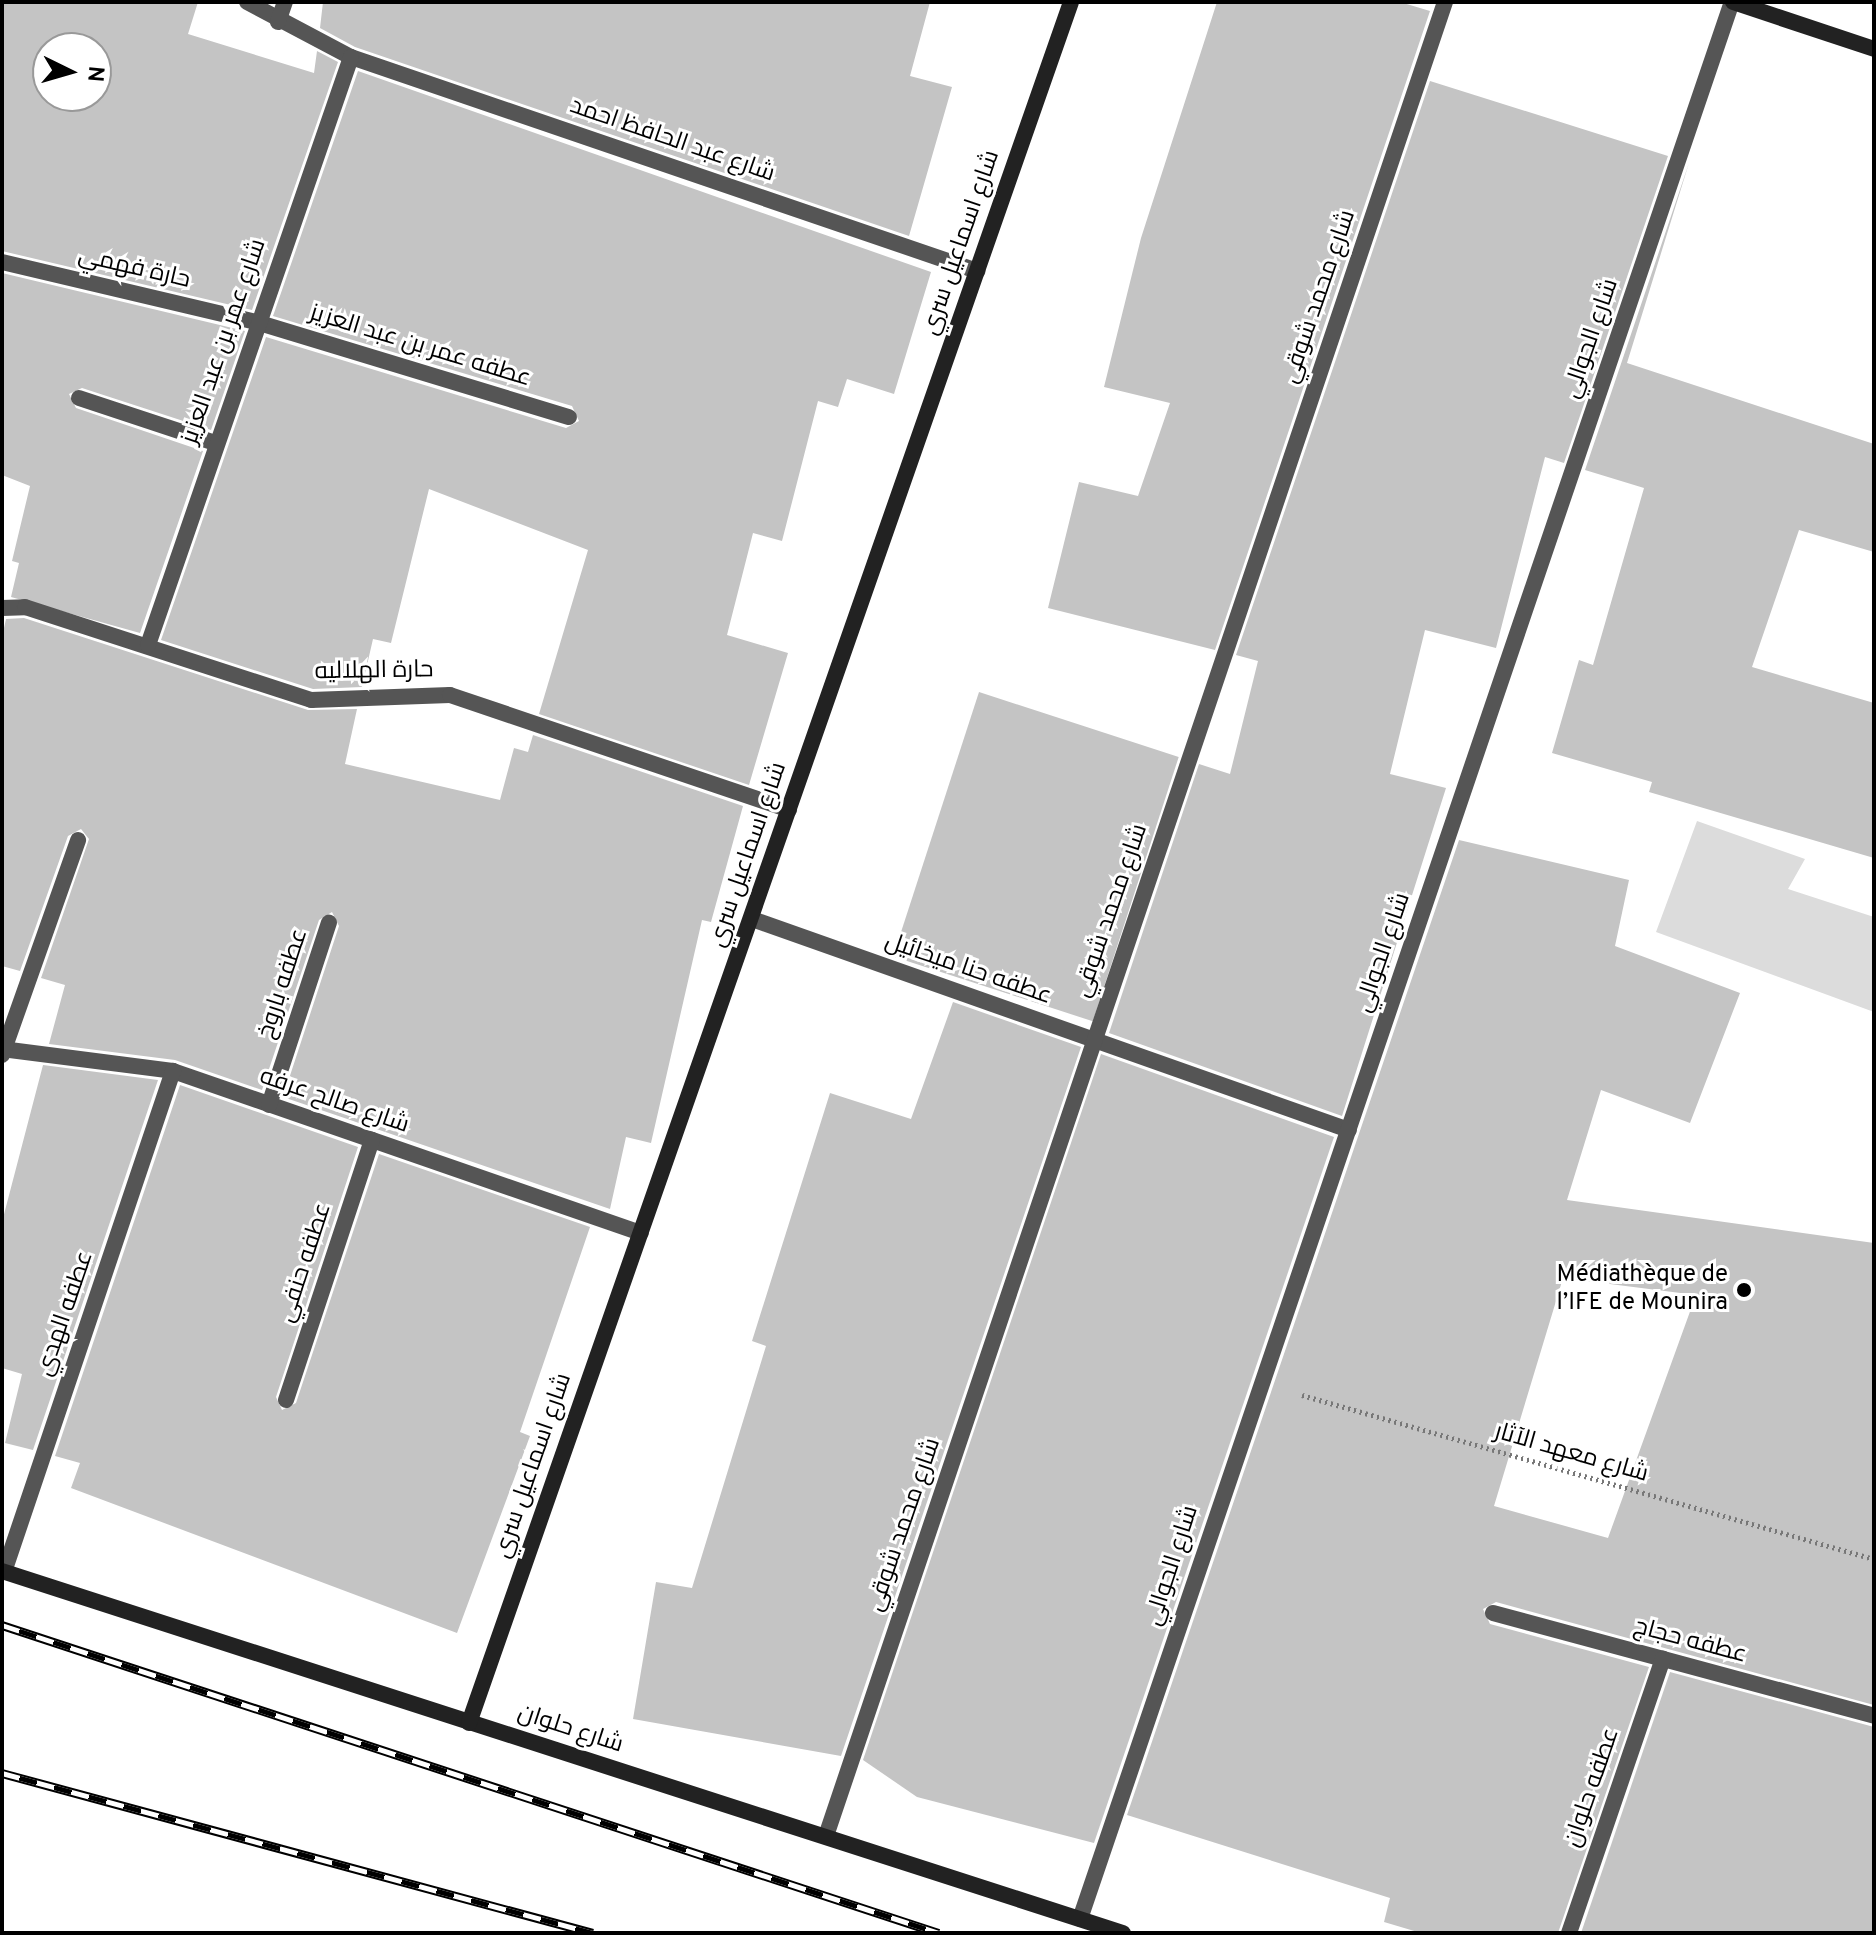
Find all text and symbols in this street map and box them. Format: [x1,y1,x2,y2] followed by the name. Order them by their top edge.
[32,32,112,112] north arrow
[80,65,109,83] text: N
[566,92,778,190] street label: شارع عبد الحافظ احمد
[917,147,1007,339] street label: شارع اسماعيل سري
[1277,207,1363,387] street label: شارع محمد شوقي
[176,236,274,448] street label: شارع عمر بن عبد العزيز
[75,242,193,296] street label: حارة فهمي
[1558,275,1626,403] street label: شارع الجوالي
[306,300,534,394] street label: عطفه عمر بن عبد العزيز
[314,657,434,687] street label: حارة الهلاليه
[704,759,794,951] street label: شارع اسماعيل سري
[1069,821,1155,1001] street label: شارع محمد شوقي
[1350,889,1418,1017] street label: شارع الجوالي
[253,925,315,1043] street label: عطفه باروخ
[881,928,1055,1012] street label: عطفه حنا ميخائيل
[256,1063,412,1141] street label: شارع صالح عرفه
[273,1200,339,1326] street label: عطفه حنفي
[31,1248,101,1380] street label: عطفه الهدي
[1557,1262,1728,1318] place label: Médiathèque de l’IFE de Mounira
[1735,1281,1753,1299] marker: Médiathèque de l’IFE de Mounira
[489,1370,579,1562] street label: شارع اسماعيل سري
[1491,1418,1651,1490] street label: شارع معهد الآثار
[862,1435,948,1615] street label: شارع محمد شوقي
[1140,1502,1206,1630] street label: شارع الجوالي
[1630,1613,1750,1671] street label: عطفه حجاج
[514,1699,626,1761] street label: شارع حلوان
[1559,1725,1627,1851] street label: عطفه حلوان

